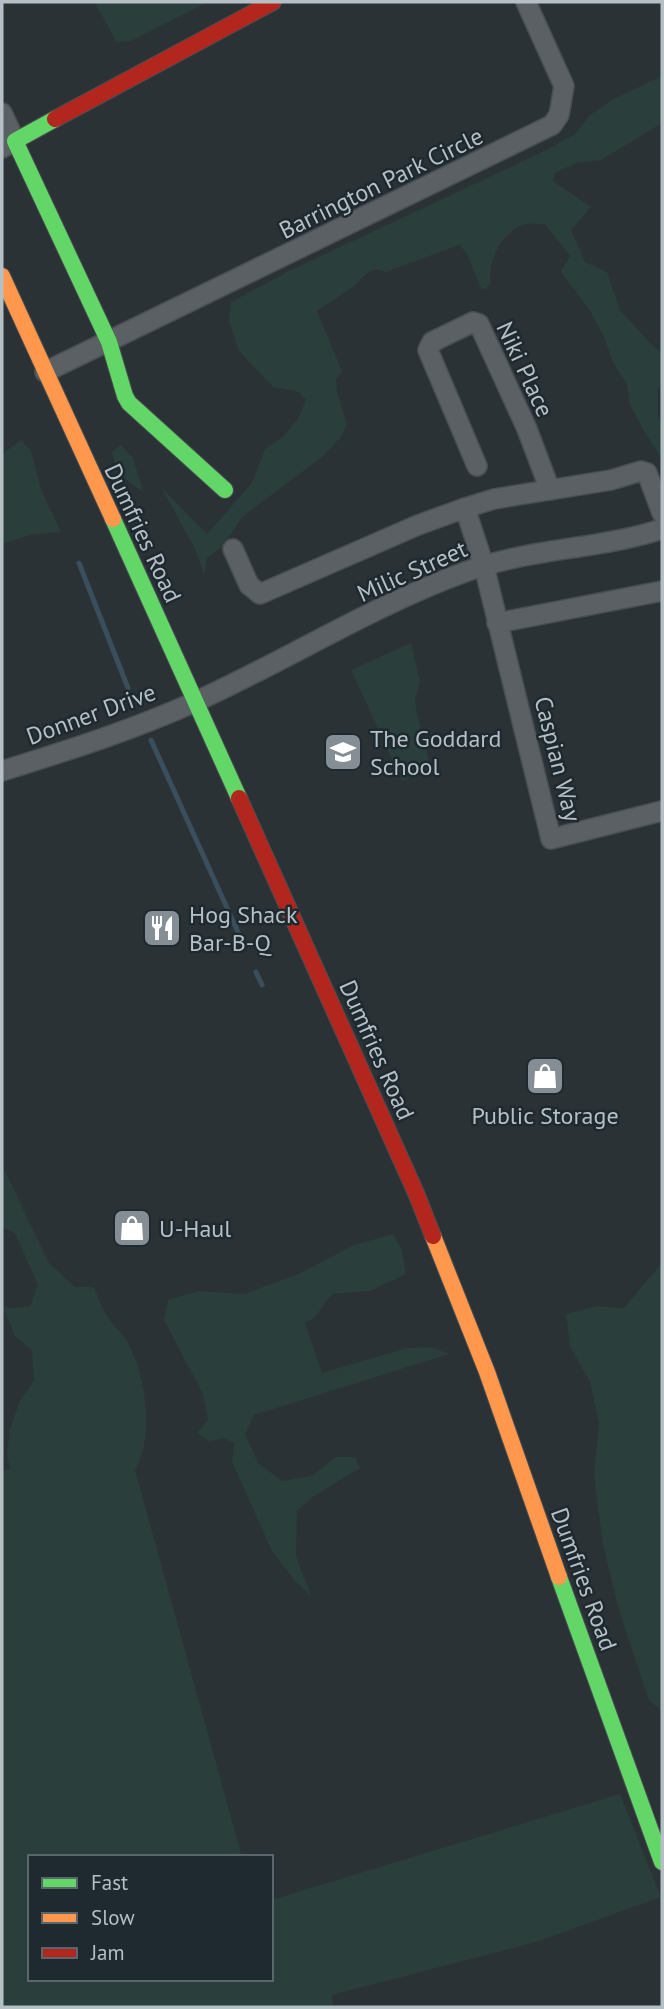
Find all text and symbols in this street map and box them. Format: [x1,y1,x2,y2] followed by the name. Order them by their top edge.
[274,120,488,246] street label: Barrington Park Circle
[489,316,561,422] street label: Niki Place
[97,459,189,607] street label: Dumfries Road
[352,533,472,609] street label: Milic Street
[22,676,160,752] street label: Donner Drive
[528,693,588,825] street label: Caspian Way
[370,723,501,782] place label: The Goddard School
[322,731,364,773] school or university icon: The Goddard School
[189,899,298,958] place label: Hog Shack Bar-B-Q
[141,907,183,949] restaurant icon: Hog Shack Bar-B-Q
[332,975,422,1125] street label: Dumfries Road
[524,1055,566,1097] shop icon: Public Storage
[471,1100,619,1131] place label: Public Storage
[111,1207,153,1249] shop icon: U-Haul
[159,1213,231,1244] place label: U-Haul
[544,1503,624,1655] street label: Dumfries Road
[28,1855,273,1981] legend
[91,1869,128,1896] text: Fast
[91,1904,135,1931] text: Slow
[90,1939,125,1966] text: Jam

